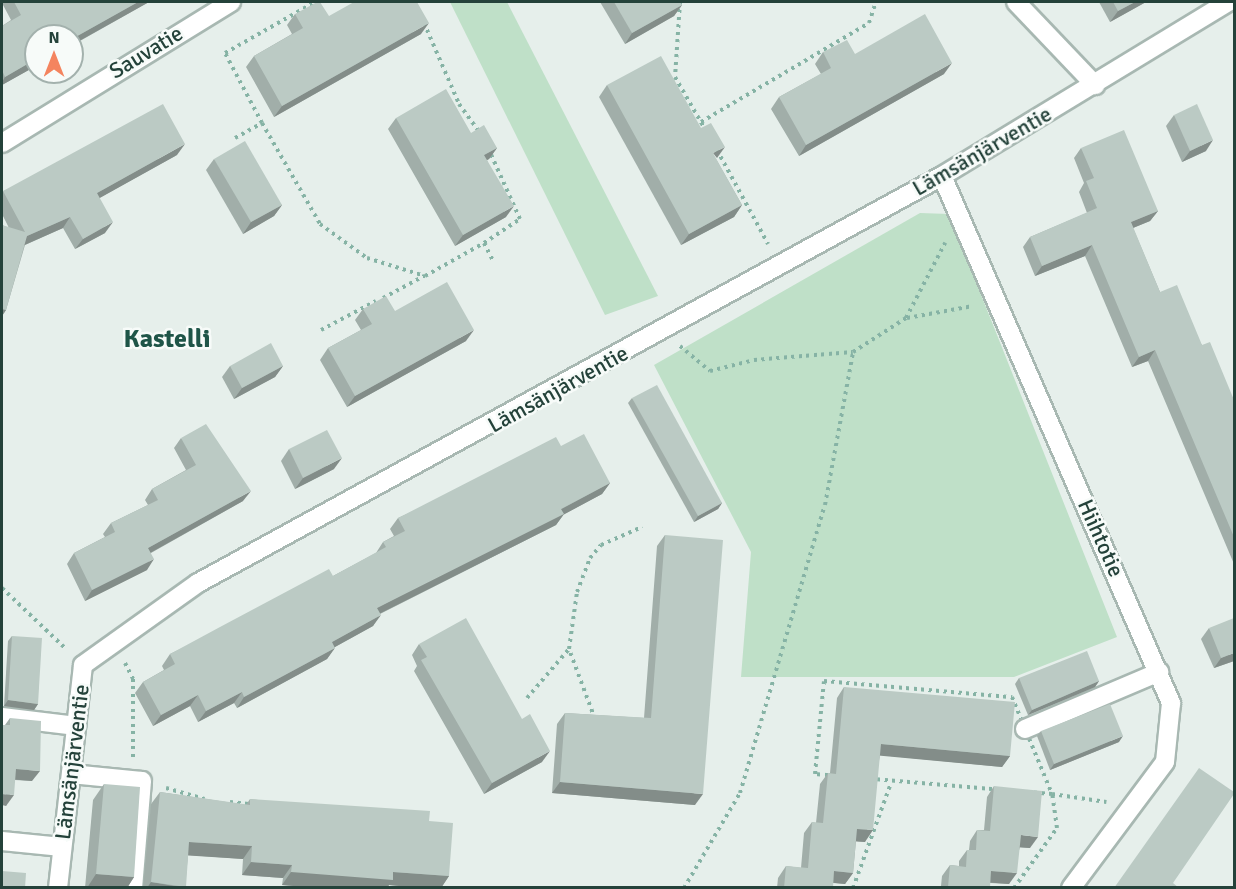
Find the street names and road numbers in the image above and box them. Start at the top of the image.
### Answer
street label: Sauvatie [104,20,188,84]
street label: Lämsänjärventie [908,100,1056,202]
street label: Lämsänjärventie [483,340,633,438]
street label: Hiihtotie [1072,495,1130,581]
street label: Lämsänjärventie [49,683,95,841]

